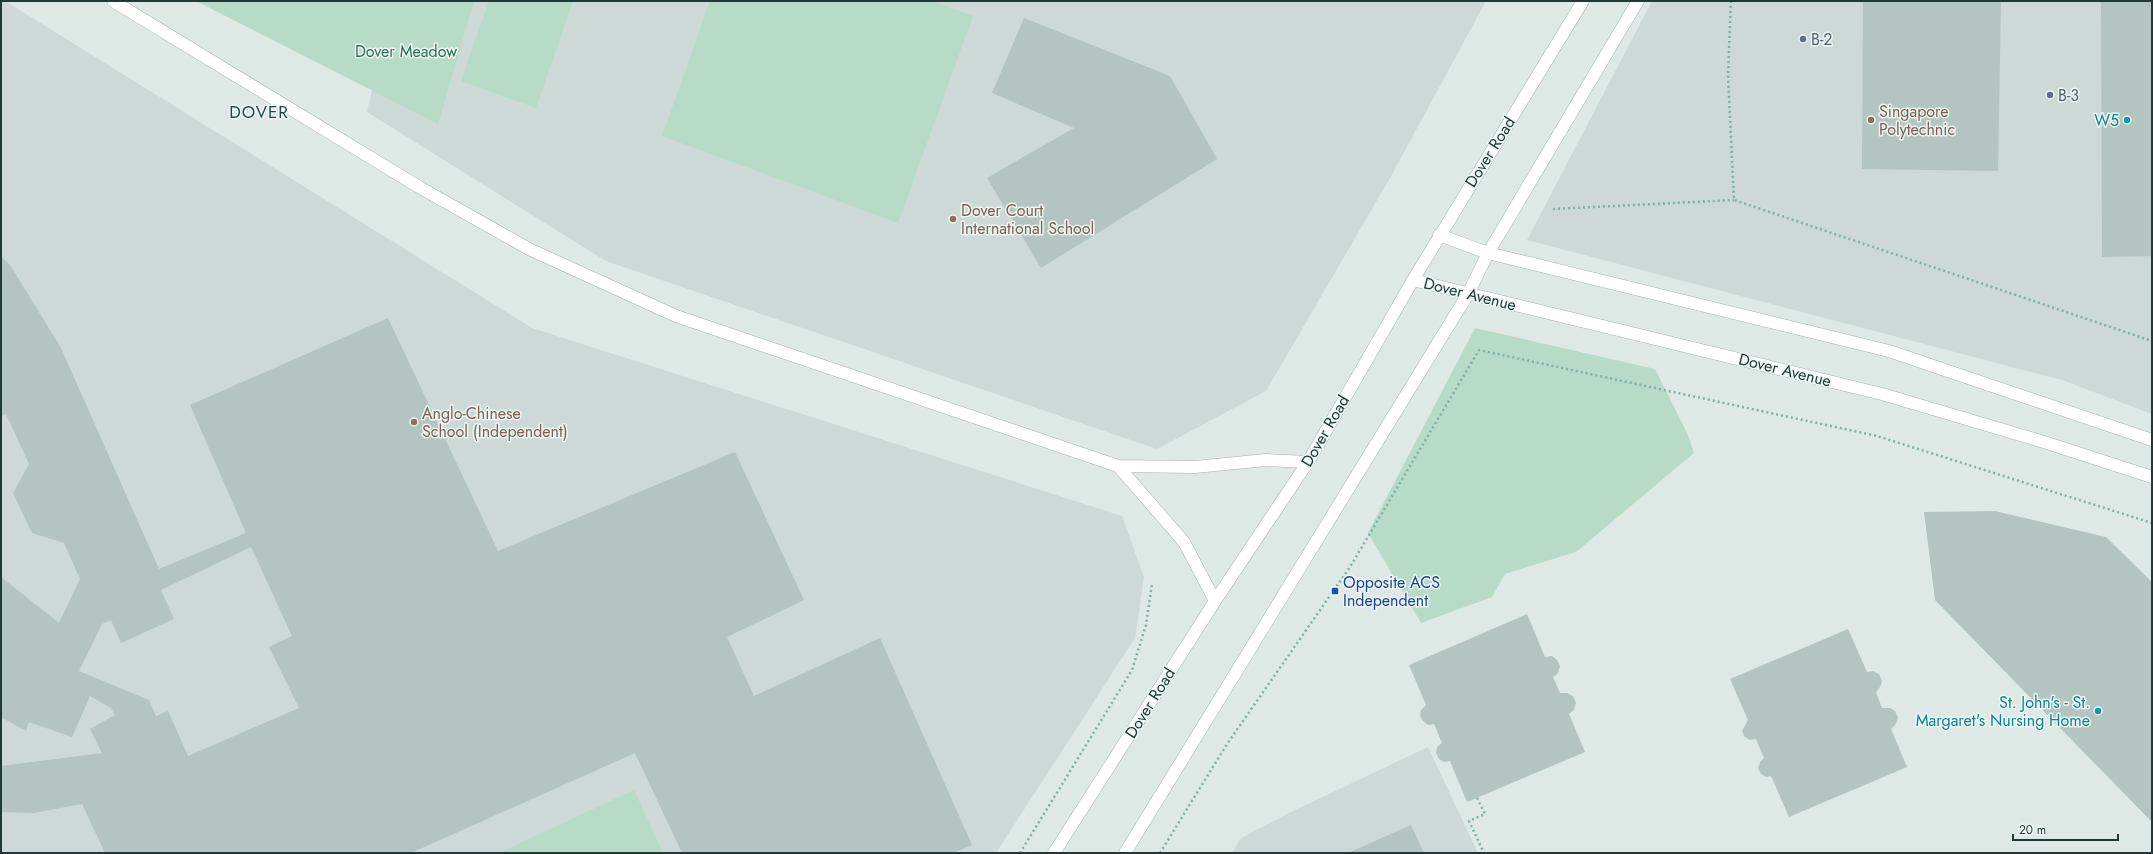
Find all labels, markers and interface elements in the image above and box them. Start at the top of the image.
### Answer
place label: B-2 [1811,28,1832,51]
marker: B-2 [1798,34,1808,44]
park label: Dover Meadow [355,40,457,63]
place label: B-3 [2058,84,2079,107]
marker: B-3 [2045,90,2055,100]
district label: DOVER [229,100,289,124]
place label: Singapore Polytechnic [1879,100,1955,141]
place label: W5 [2094,109,2119,132]
street label: Dover Road [1459,112,1521,192]
marker: Singapore Polytechnic [1866,115,1876,125]
marker: W5 [2122,115,2132,125]
place label: Dover Court International School [961,199,1094,240]
marker: Dover Court International School [948,214,958,224]
street label: Dover Avenue [1421,271,1519,317]
street label: Dover Avenue [1736,347,1834,393]
street label: Dover Road [1295,391,1355,471]
place label: Anglo-Chinese School (Independent) [422,402,568,443]
marker: Anglo-Chinese School (Independent) [409,417,419,427]
place label: Opposite ACS Independent [1343,571,1440,612]
marker: Opposite ACS Independent [1330,586,1340,596]
street label: Dover Road [1119,663,1181,743]
place label: St. John's - St. Margaret's Nursing Home [1916,691,2090,732]
marker: St. John's - St. Margaret's Nursing Home [2093,706,2103,716]
scale bar [2013,816,2118,842]
text: 20 m [2019,821,2046,839]

